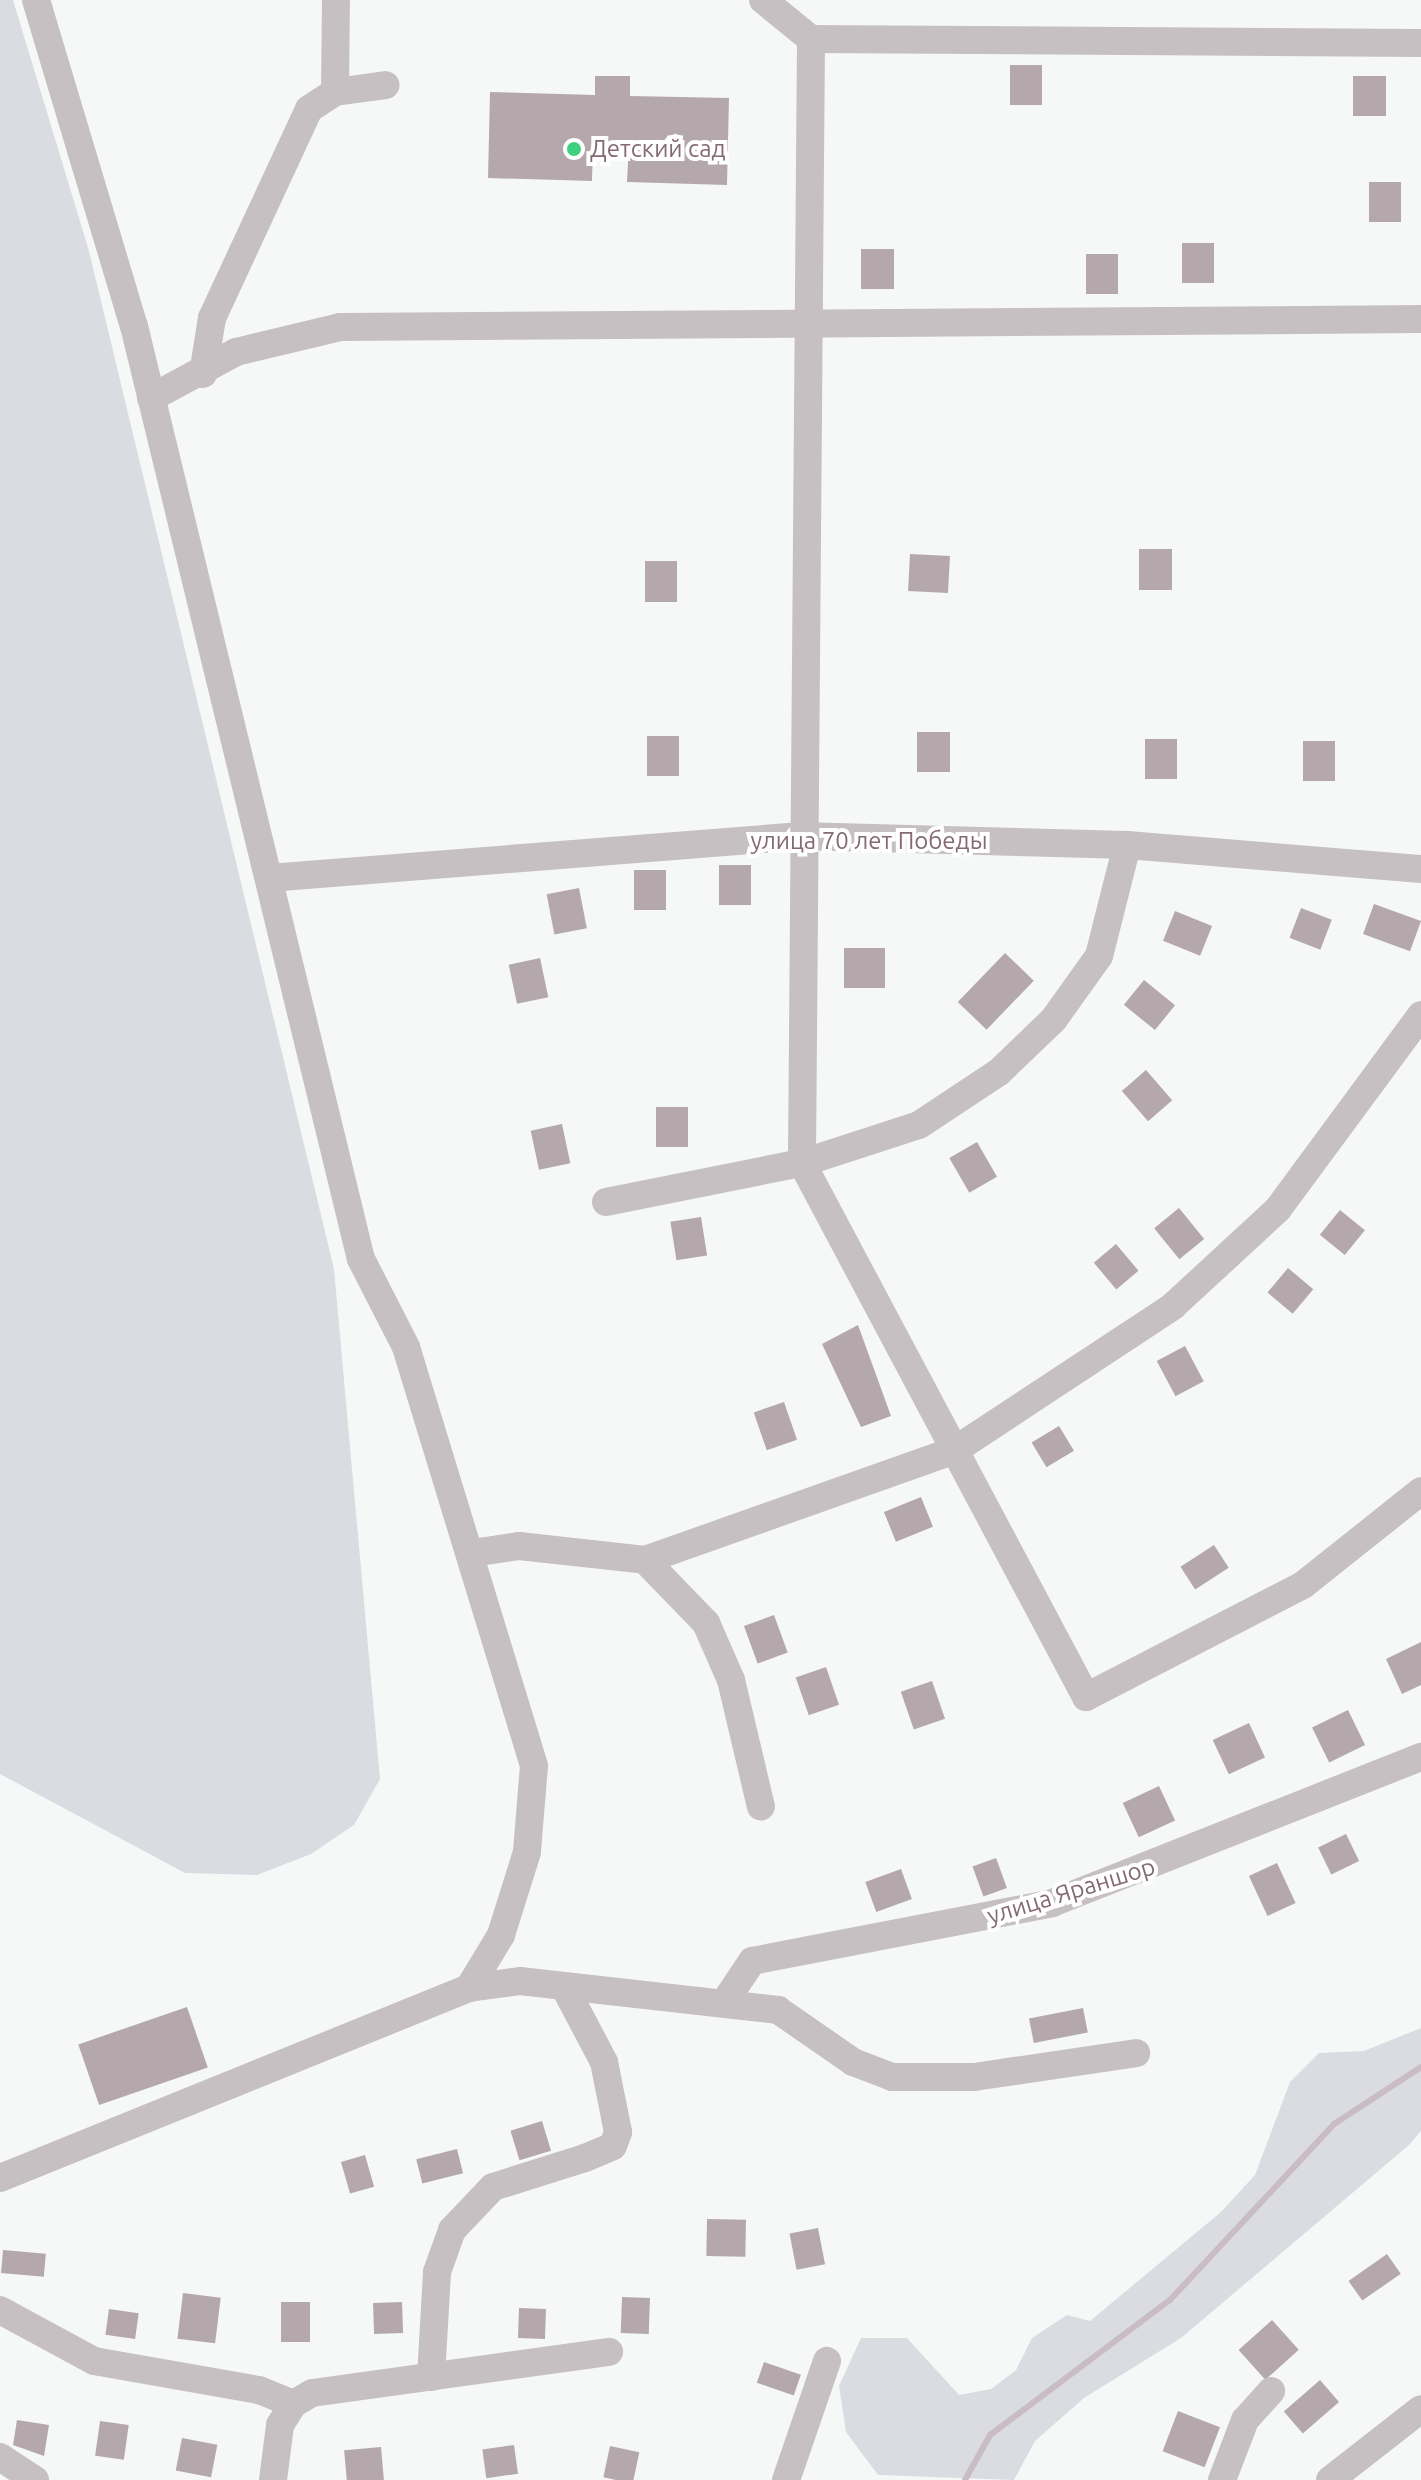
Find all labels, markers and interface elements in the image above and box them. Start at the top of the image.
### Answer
place label: Детский сад [590,135,726,163]
marker: Детский сад [565,140,583,158]
street label: улица 70 лет Победы [751,827,987,855]
street label: улица Яраншор [984,1852,1158,1930]

